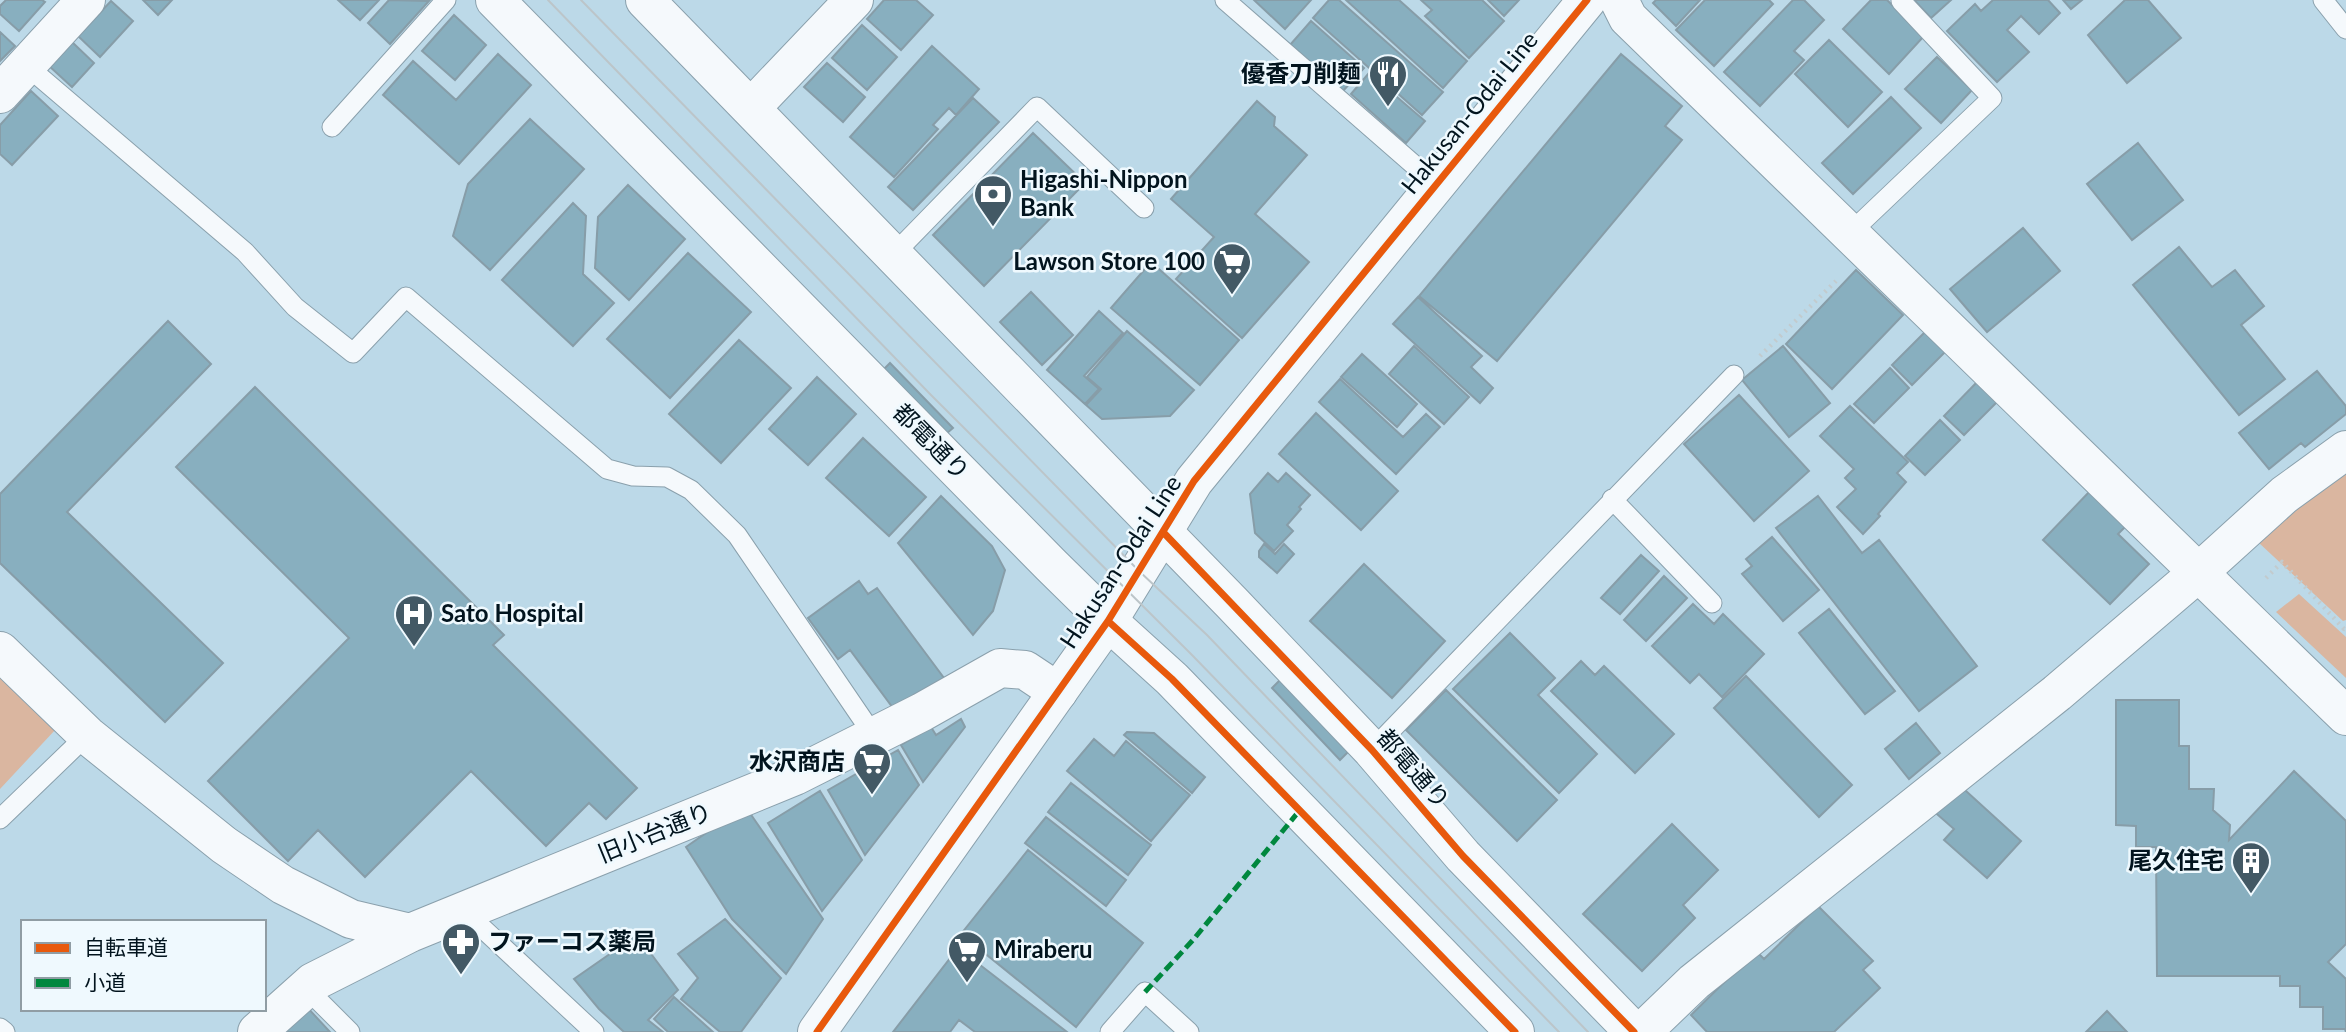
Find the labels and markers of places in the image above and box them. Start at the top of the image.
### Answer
restaurant icon: 優香刀削麺 [1367,53,1409,108]
place label: 優香刀削麺 [1241,58,1361,87]
place label: Higashi-Nippon Bank [1020,164,1187,221]
bank icon: Higashi-Nippon Bank [972,173,1014,228]
supermarket icon: Lawson Store 100 [1211,241,1253,296]
place label: Lawson Store 100 [1013,246,1205,275]
hospital icon: Sato Hospital [393,593,435,648]
place label: Sato Hospital [441,598,584,627]
supermarket icon: 水沢商店 [851,741,893,796]
place label: 水沢商店 [749,746,845,775]
building icon: 尾久住宅 [2230,840,2272,895]
place label: 尾久住宅 [2128,845,2224,874]
pharmacy icon: ファーコス薬局 [440,921,482,976]
place label: ファーコス薬局 [488,926,656,955]
supermarket icon: Miraberu [946,929,988,984]
place label: Miraberu [994,934,1093,963]

